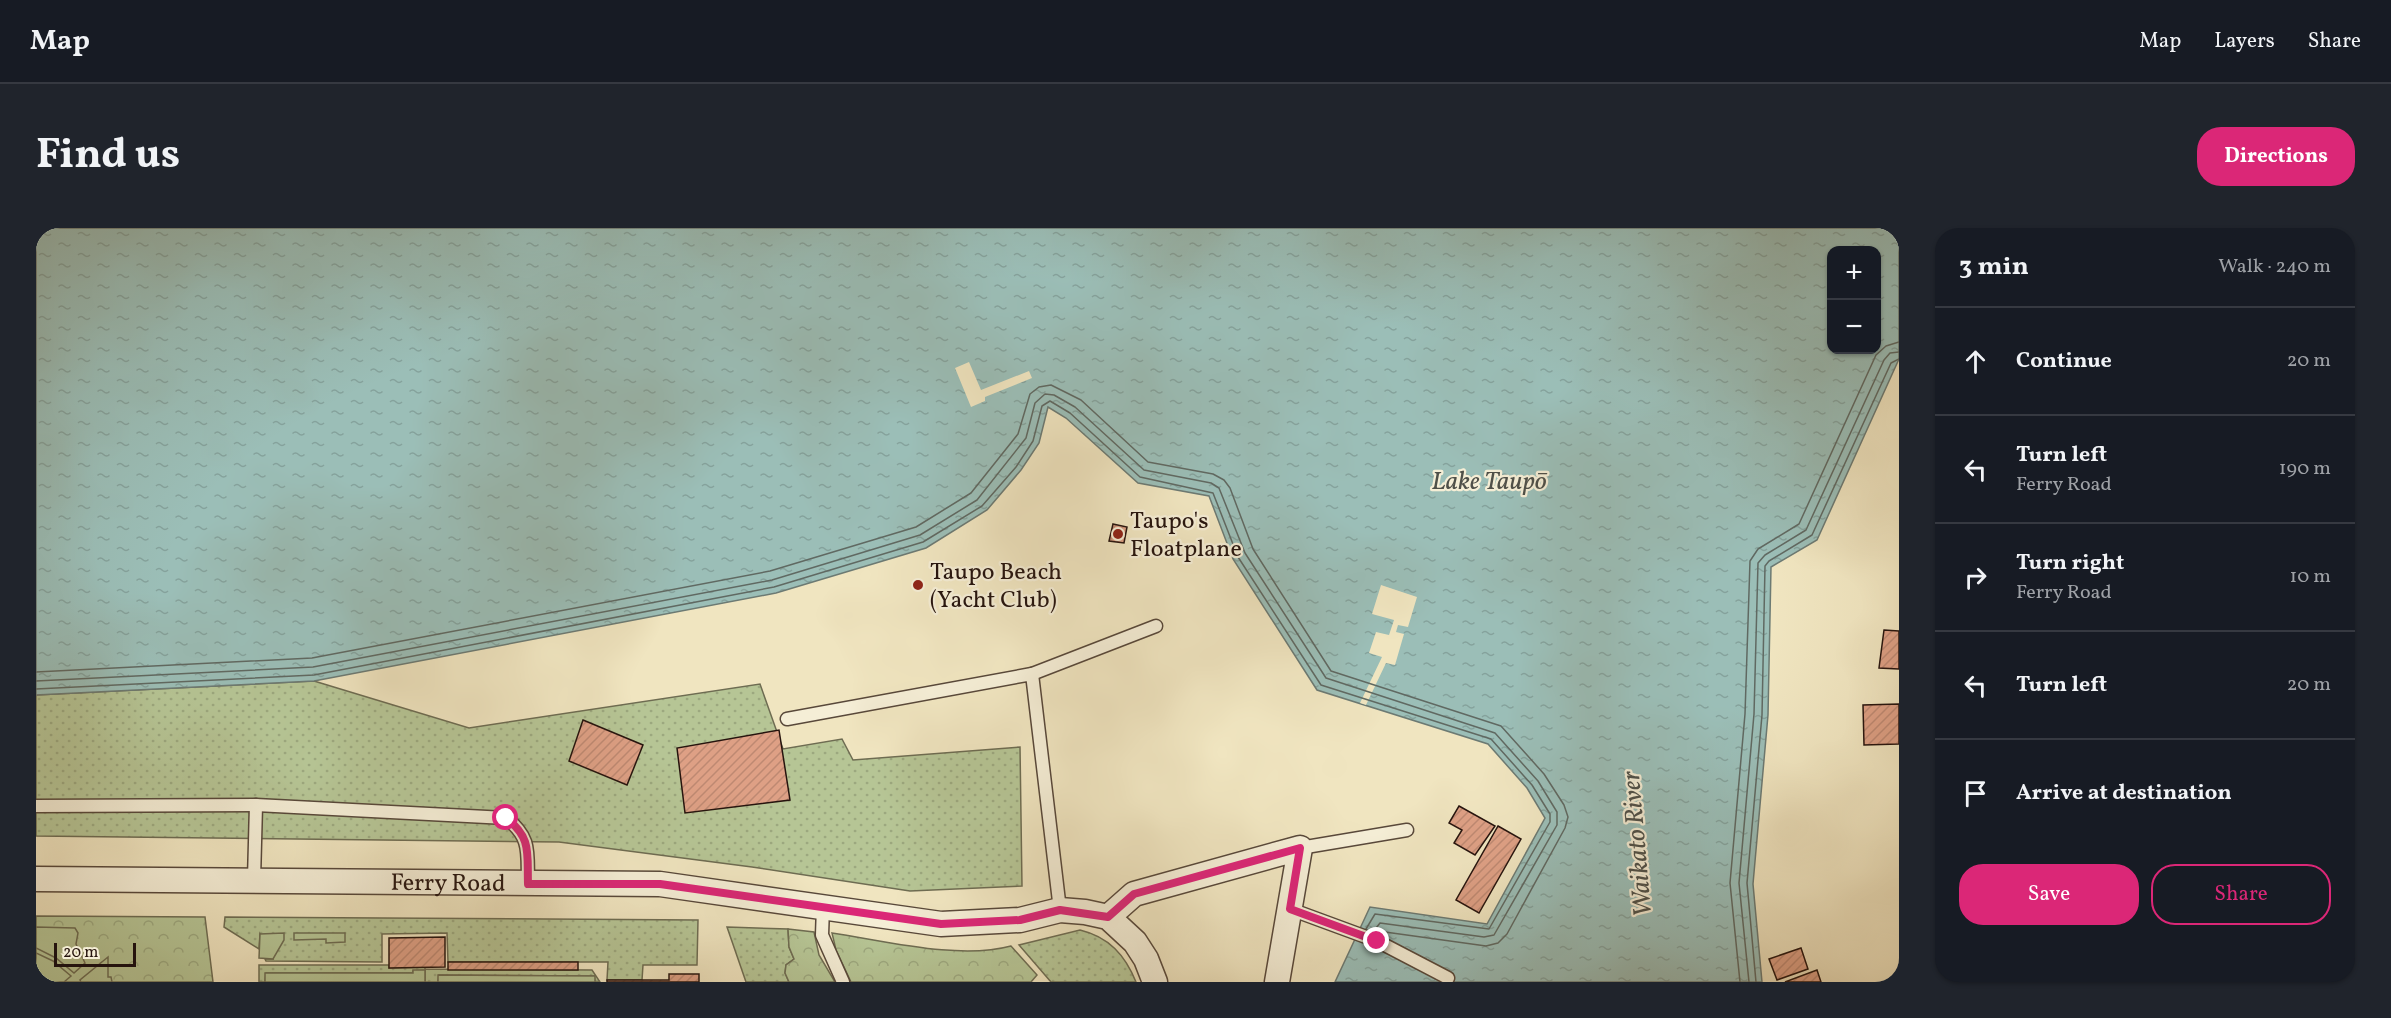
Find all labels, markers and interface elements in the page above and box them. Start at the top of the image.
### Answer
text: Map [30,22,90,61]
text: Map [2139,27,2181,56]
text: Layers [2214,27,2275,56]
text: Share [2308,27,2361,56]
text: Find us [36,127,180,186]
button: Directions [2197,127,2355,186]
map controls [1827,246,1881,354]
button: + [1827,246,1881,300]
text: 3 min [1959,249,2029,285]
text: Walk · 240 m [2218,253,2331,281]
button: − [1827,300,1881,354]
icon: ahead [1959,345,1992,378]
text: Continue [2016,346,2112,377]
text: 20 m [2287,347,2331,375]
text: Turn left [2016,440,2107,471]
icon: left [1959,453,1992,486]
text: 190 m [2279,455,2331,483]
water label: Lake Taupō [1431,464,1548,500]
text: Ferry Road [2016,471,2112,499]
place label: Taupo's Floatplane [1130,505,1242,567]
marker: Taupo's Floatplane [1111,527,1125,541]
text: Turn right [2016,548,2124,579]
place label: Taupo Beach (Yacht Club) [930,556,1062,618]
icon: right [1959,561,1992,594]
text: 10 m [2290,563,2331,591]
marker: Taupo Beach (Yacht Club) [911,578,925,592]
text: Ferry Road [2016,579,2112,607]
icon: left [1959,669,1992,702]
text: Turn left [2016,670,2107,701]
text: 20 m [2287,671,2331,699]
water label: Waikato River [1614,769,1662,918]
icon: arrive [1959,777,1992,810]
text: Arrive at destination [2016,778,2232,809]
route start [492,804,518,830]
button: Save [1959,864,2139,925]
button: Share [2151,864,2331,925]
street label: Ferry Road [390,867,506,902]
route end [1363,927,1389,953]
scale bar [54,940,136,968]
text: 20 m [63,942,98,964]

